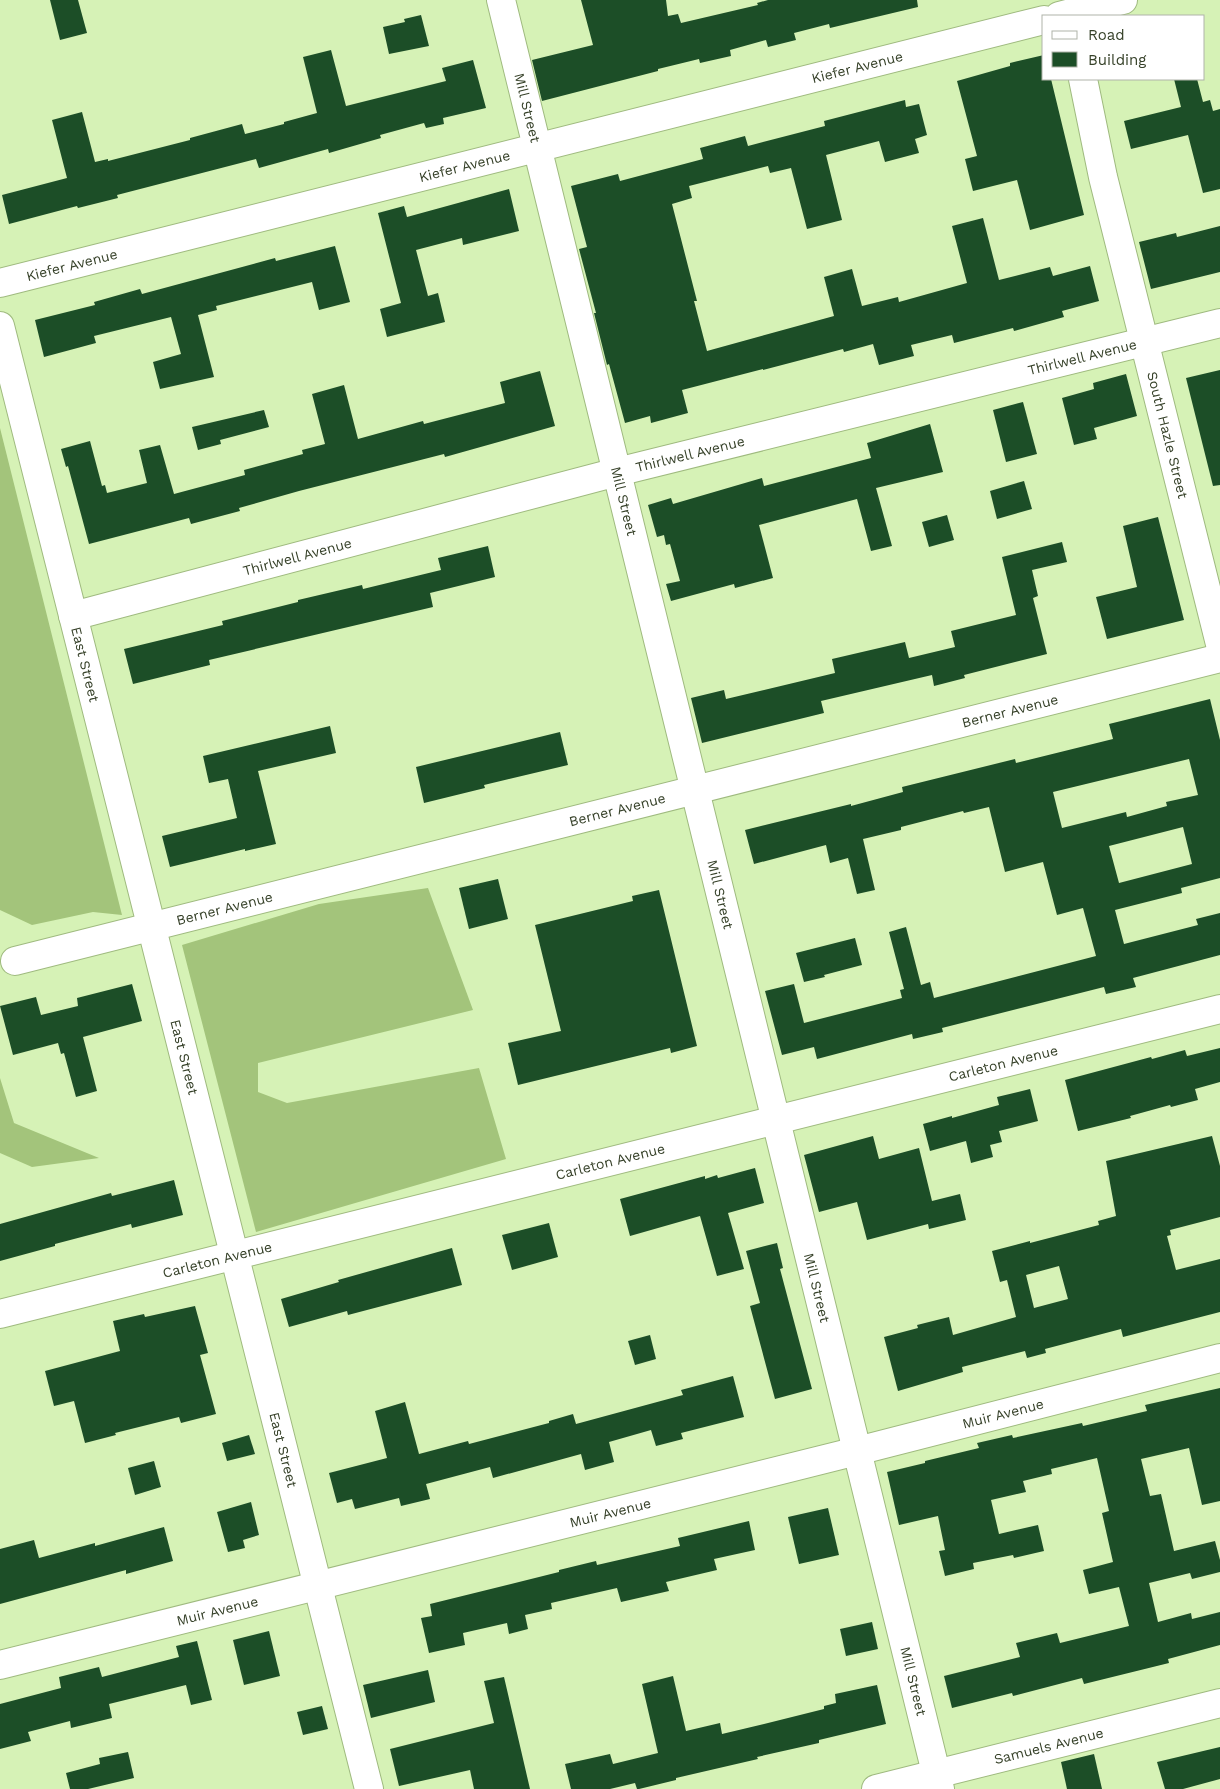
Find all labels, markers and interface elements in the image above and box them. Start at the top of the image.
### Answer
legend [1042,15,1205,80]
text: Road [1088,26,1125,44]
street label: Kiefer Avenue [810,48,904,86]
text: Building [1088,51,1146,69]
street label: Mill Street [511,72,544,144]
street label: Kiefer Avenue [417,147,512,185]
street label: Kiefer Avenue [24,246,119,284]
street label: Thirlwell Avenue [1026,336,1138,378]
street label: South Hazle Street [1144,370,1191,500]
street label: Thirlwell Avenue [634,433,746,475]
street label: Mill Street [608,465,640,538]
street label: Thirlwell Avenue [241,535,353,579]
street label: East Street [68,625,103,704]
street label: Berner Avenue [960,691,1060,731]
street label: Berner Avenue [567,790,667,829]
street label: Mill Street [704,858,737,931]
street label: Berner Avenue [175,889,274,928]
street label: East Street [167,1018,202,1097]
street label: Carleton Avenue [947,1042,1059,1085]
street label: Carleton Avenue [554,1140,667,1183]
street label: Carleton Avenue [161,1238,274,1281]
street label: Mill Street [801,1252,833,1324]
street label: Muir Avenue [961,1396,1045,1432]
street label: East Street [266,1410,301,1489]
street label: Muir Avenue [568,1495,653,1530]
street label: Muir Avenue [175,1593,260,1629]
street label: Mill Street [897,1645,930,1718]
street label: Samuels Avenue [992,1724,1105,1767]

